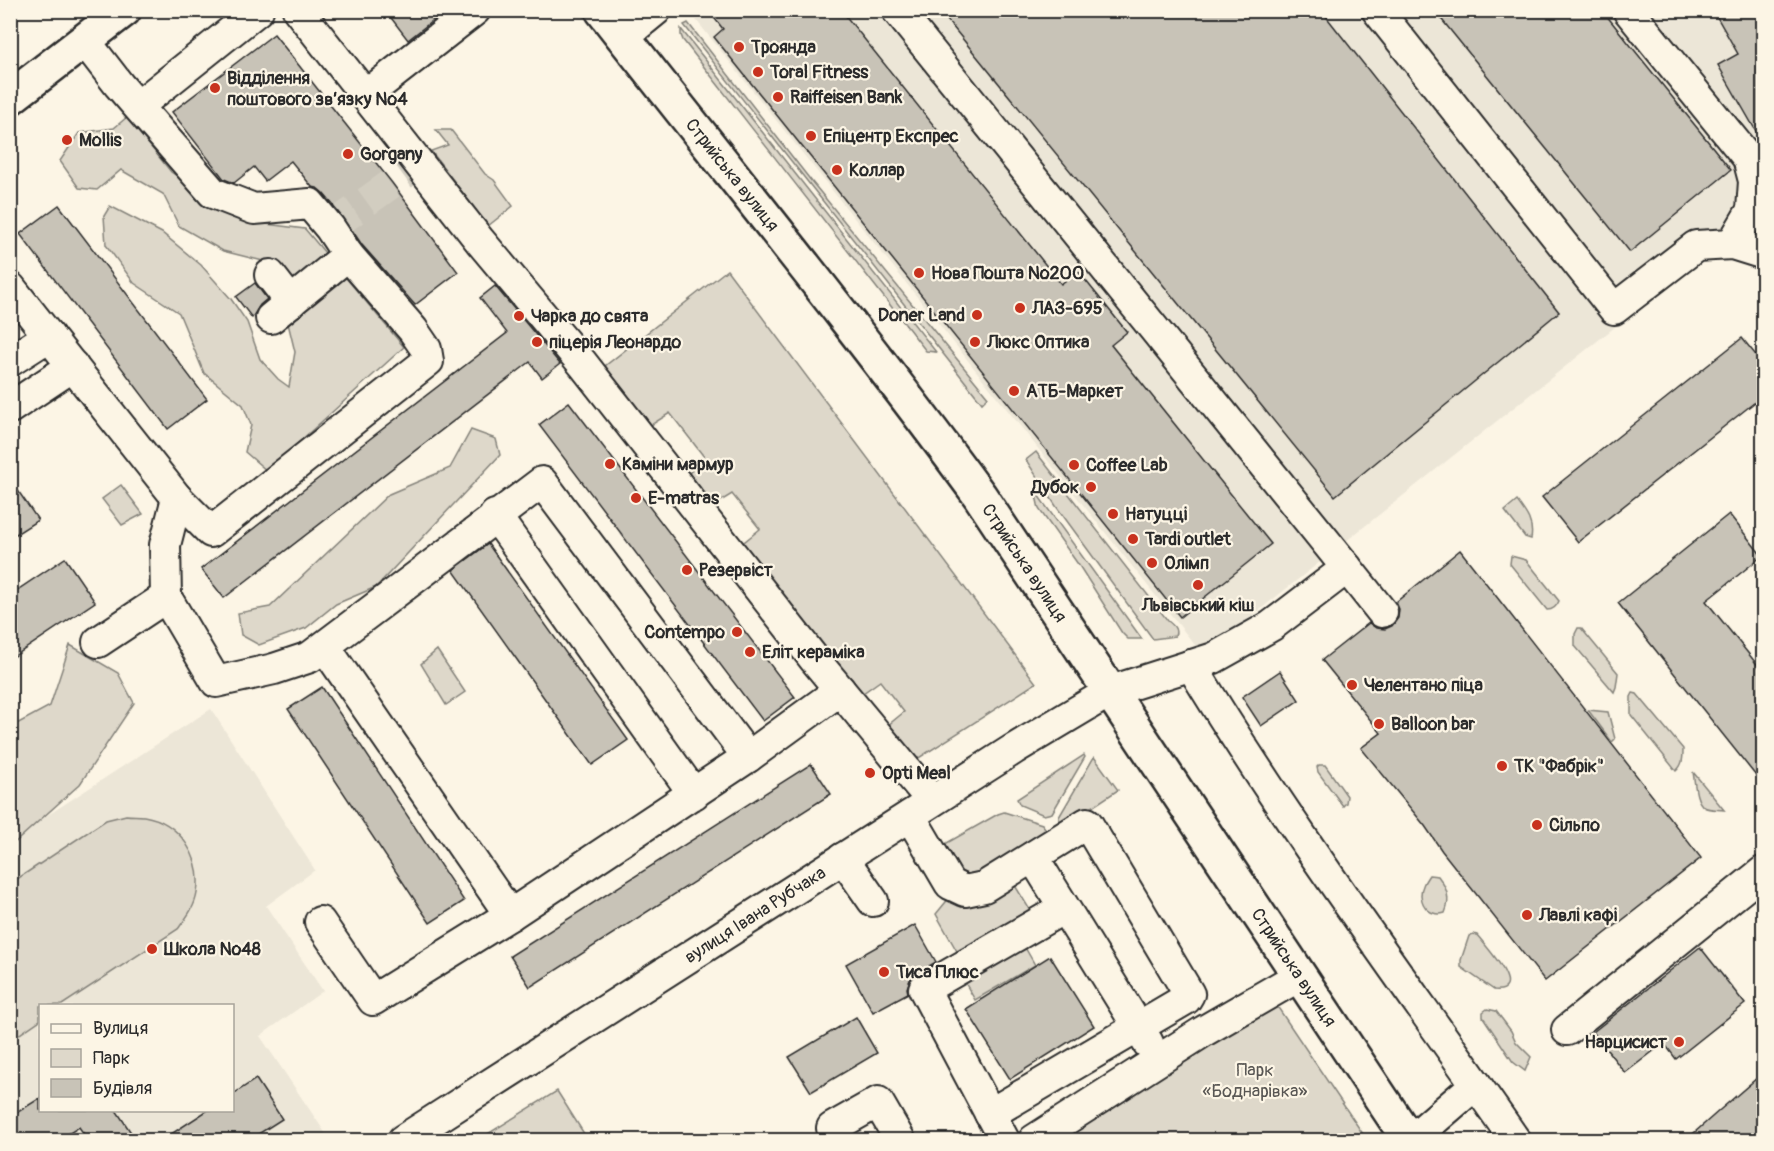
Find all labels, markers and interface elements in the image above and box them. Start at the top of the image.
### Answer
place label: Троянда [750,36,816,59]
marker: Троянда [732,40,746,54]
place label: Toral Fitness [769,61,869,84]
marker: Toral Fitness [751,65,765,79]
place label: Відділення поштового зв’язку №4 [227,67,408,111]
marker: Відділення поштового зв’язку №4 [208,81,222,95]
place label: Raiffeisen Bank [790,86,903,109]
marker: Raiffeisen Bank [771,90,785,104]
street label: Стрийська вулиця [680,114,784,236]
place label: Епіцентр Експрес [823,125,959,148]
place label: Mollis [79,129,122,152]
marker: Епіцентр Експрес [804,129,818,143]
marker: Mollis [60,133,74,147]
place label: Gorgany [360,143,423,166]
marker: Gorgany [341,147,355,161]
place label: Коллар [849,159,905,182]
marker: Коллар [830,163,844,177]
place label: Нова Пошта №200 [931,262,1084,285]
marker: Нова Пошта №200 [912,266,926,280]
place label: ЛАЗ-695 [1031,297,1103,320]
marker: ЛАЗ-695 [1013,301,1027,315]
place label: Doner Land [878,304,965,327]
place label: Чарка до свята [531,305,649,328]
marker: Doner Land [970,308,984,322]
marker: Чарка до свята [512,309,526,323]
place label: піцерія Леонардо [549,331,682,354]
place label: Люкс Оптика [986,331,1090,354]
marker: піцерія Леонардо [530,335,544,349]
marker: Люкс Оптика [968,335,982,349]
place label: АТБ-Маркет [1026,380,1124,403]
marker: АТБ-Маркет [1007,384,1021,398]
place label: Каміни мармур [622,453,734,476]
place label: Coffee Lab [1086,454,1168,477]
marker: Каміни мармур [603,457,617,471]
marker: Coffee Lab [1067,458,1081,472]
place label: Дубок [1030,476,1079,499]
marker: Дубок [1084,480,1098,494]
place label: E-matras [648,487,720,510]
marker: E-matras [629,491,643,505]
street label: Стрийська вулиця [976,499,1072,627]
place label: Натуцці [1125,503,1187,526]
marker: Натуцці [1106,507,1120,521]
place label: Tardi outlet [1144,528,1231,551]
marker: Tardi outlet [1126,532,1140,546]
place label: Олімп [1164,552,1209,575]
marker: Олімп [1145,556,1159,570]
place label: Резервіст [699,559,774,582]
marker: Резервіст [680,563,694,577]
marker: Львівський кіш [1191,578,1205,592]
place label: Львівський кіш [1141,594,1255,617]
place label: Contempo [644,621,725,644]
marker: Contempo [730,625,744,639]
place label: Еліт кераміка [762,641,865,664]
marker: Еліт кераміка [743,645,757,659]
place label: Челентано піца [1364,674,1484,697]
marker: Челентано піца [1345,678,1359,692]
place label: Balloon bar [1391,713,1476,736]
marker: Balloon bar [1372,717,1386,731]
place label: ТК "Фабрік" [1513,755,1604,778]
marker: ТК "Фабрік" [1495,759,1509,773]
place label: Opti Meal [882,762,951,785]
marker: Opti Meal [863,766,877,780]
place label: Сільпо [1549,814,1600,837]
marker: Сільпо [1530,818,1544,832]
street label: вулиця Івана Рубчака [680,861,830,969]
street label: Стрийська вулиця [1246,904,1341,1031]
place label: Лавлі кафі [1538,904,1617,927]
marker: Лавлі кафі [1520,908,1534,922]
place label: Школа №48 [163,938,261,961]
marker: Школа №48 [145,942,159,956]
place label: Тиса Плюс [895,961,979,984]
marker: Тиса Плюс [877,965,891,979]
legend [39,1004,234,1112]
text: Вулиця [93,1017,148,1040]
place label: Нарцисист [1584,1031,1668,1054]
marker: Нарцисист [1672,1035,1686,1049]
text: Парк [93,1047,130,1070]
park label: Парк «Боднарівка» [1203,1059,1307,1103]
text: Будівля [93,1077,152,1100]

